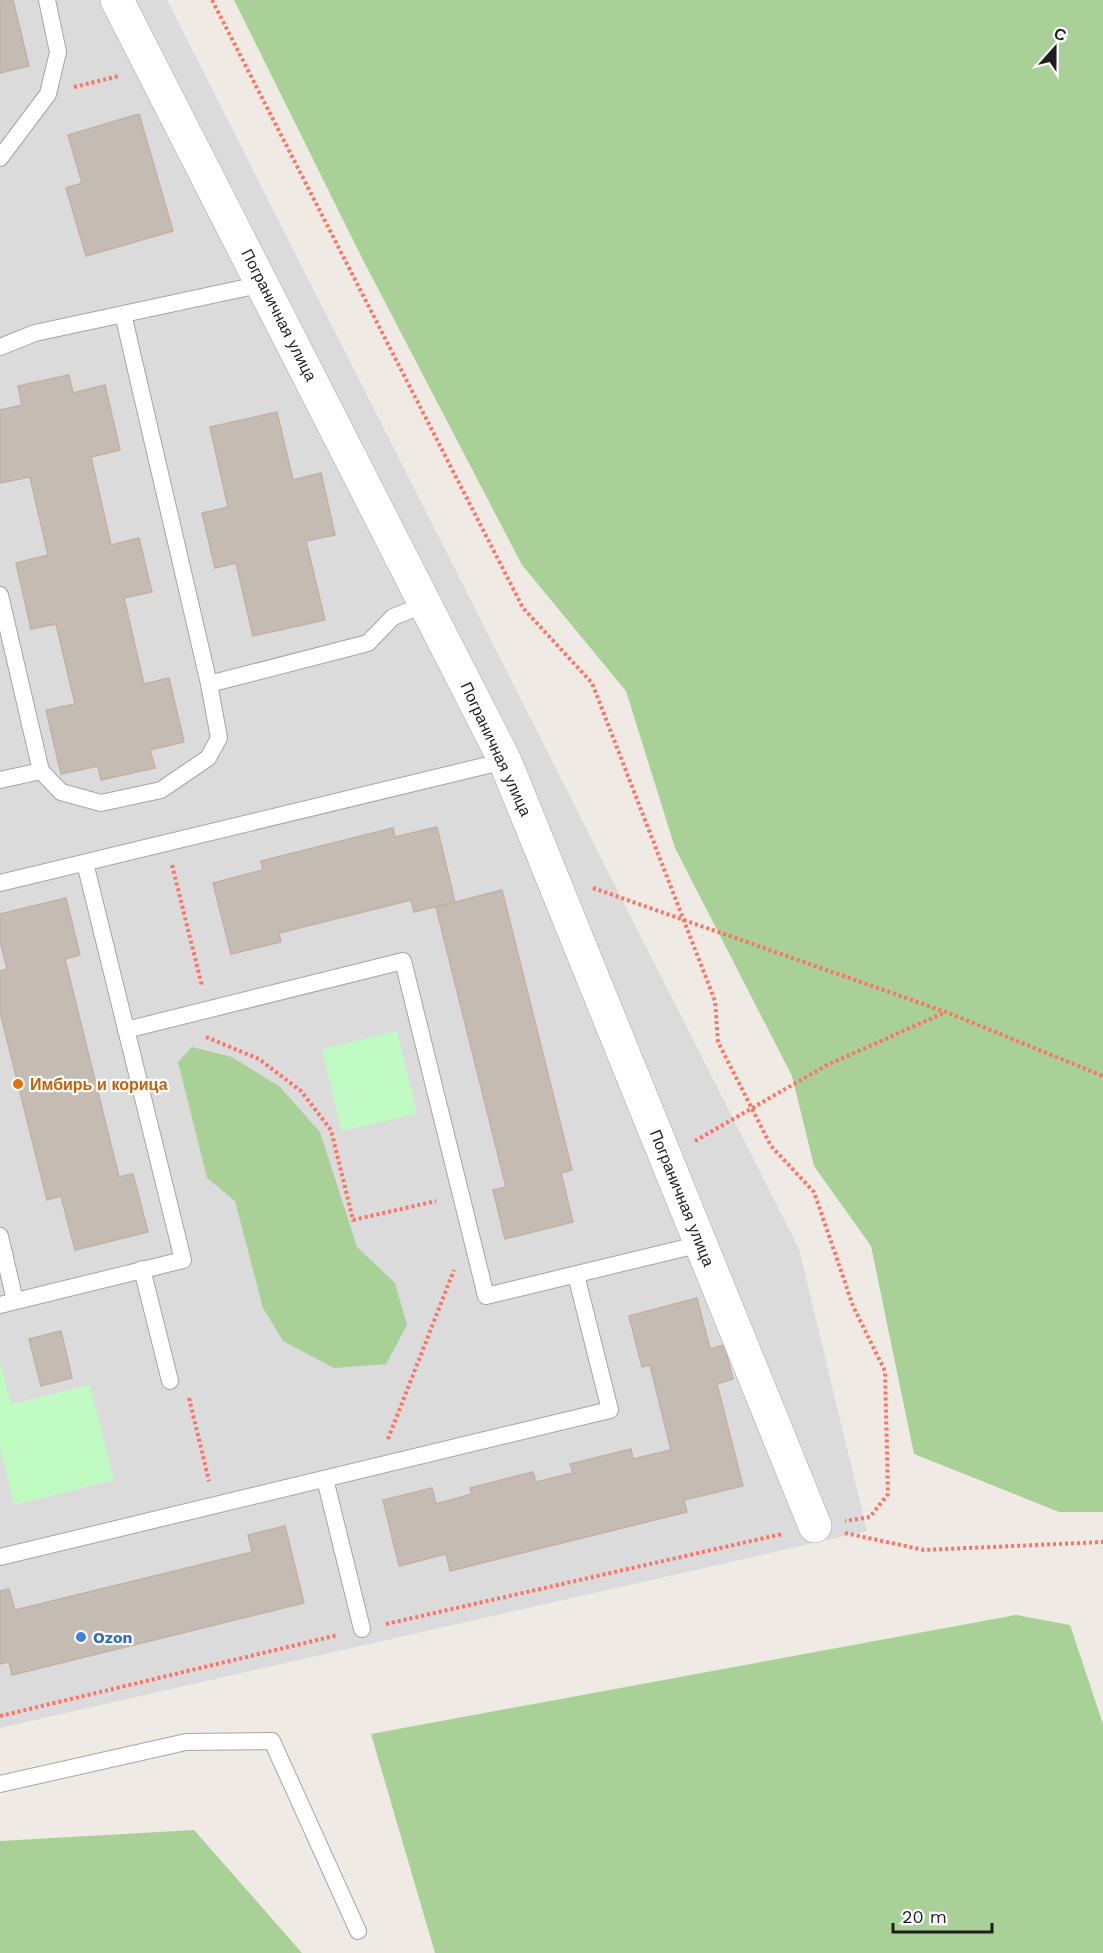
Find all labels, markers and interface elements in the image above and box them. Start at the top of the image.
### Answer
north arrow [1025,18,1085,78]
text: С [1051,24,1069,46]
street label: Пограничная улица [237,246,321,384]
street label: Пограничная улица [457,679,535,819]
place label: Имбирь и корица [30,1075,168,1094]
marker: Имбирь и корица [11,1077,25,1091]
street label: Пограничная улица [646,1127,718,1269]
place label: Ozon [93,1628,132,1647]
marker: Ozon [74,1630,88,1644]
scale bar [893,1896,992,1934]
text: 20 m [902,1906,947,1927]

